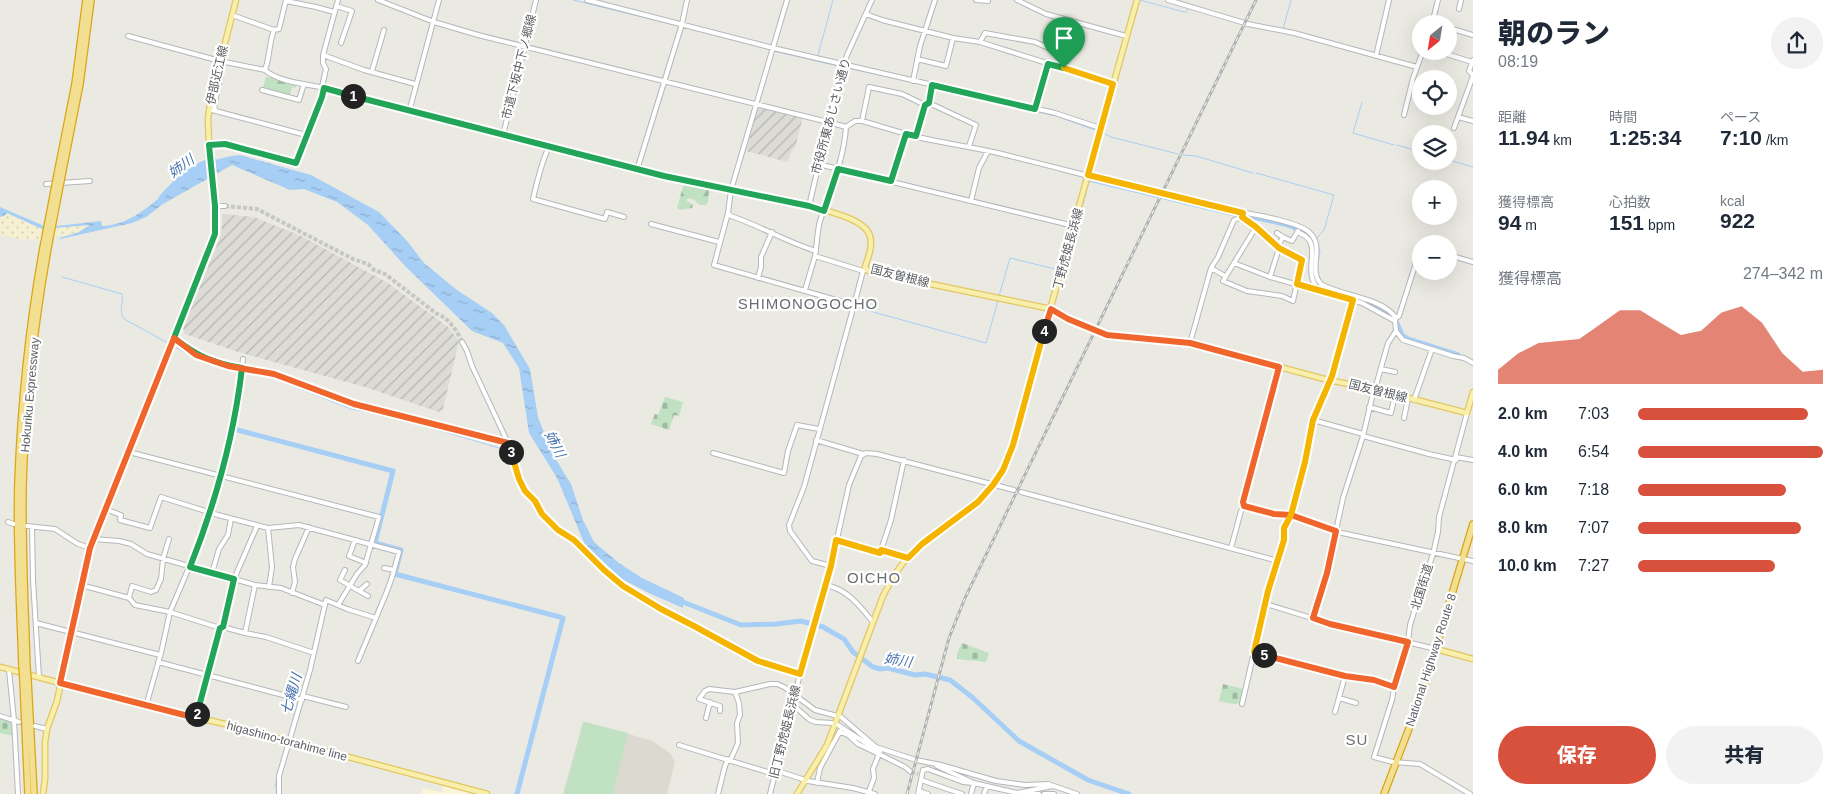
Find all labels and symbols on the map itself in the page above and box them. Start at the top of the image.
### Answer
street label: 市道下坂中下ノ郷線 [499,13,539,121]
north arrow [1412,15,1458,60]
pin [1043,17,1085,68]
street label: 伊部近江線 [203,44,231,106]
street label: 市役所東あじさい通り [809,56,853,176]
pin: 1 [340,84,366,108]
water label: 姉川 [165,150,199,181]
street label: 丁野虎姫長浜線 [1050,207,1086,291]
street label: 国友曽根線 [869,262,931,290]
district label: SHIMONOGOCHO [738,295,878,312]
pin: 4 [1032,318,1056,344]
street label: Hokuriku Expressway [18,337,42,453]
street label: 国友曽根線 [1347,377,1409,405]
water label: 姉川 [542,428,569,462]
pin: 3 [498,440,524,464]
street label: 北国街道 [1408,562,1436,612]
district label: OICHO [847,569,901,586]
street label: National Highway Route 8 [1403,592,1459,728]
pin: 5 [1252,642,1276,668]
water label: 姉川 [883,650,915,670]
water label: 七縄川 [278,670,305,716]
street label: 旧丁野虎姫長浜線 [767,684,803,780]
pin: 2 [184,702,210,726]
street label: higashino-torahime line [225,718,349,764]
district label: SU [1346,731,1368,748]

